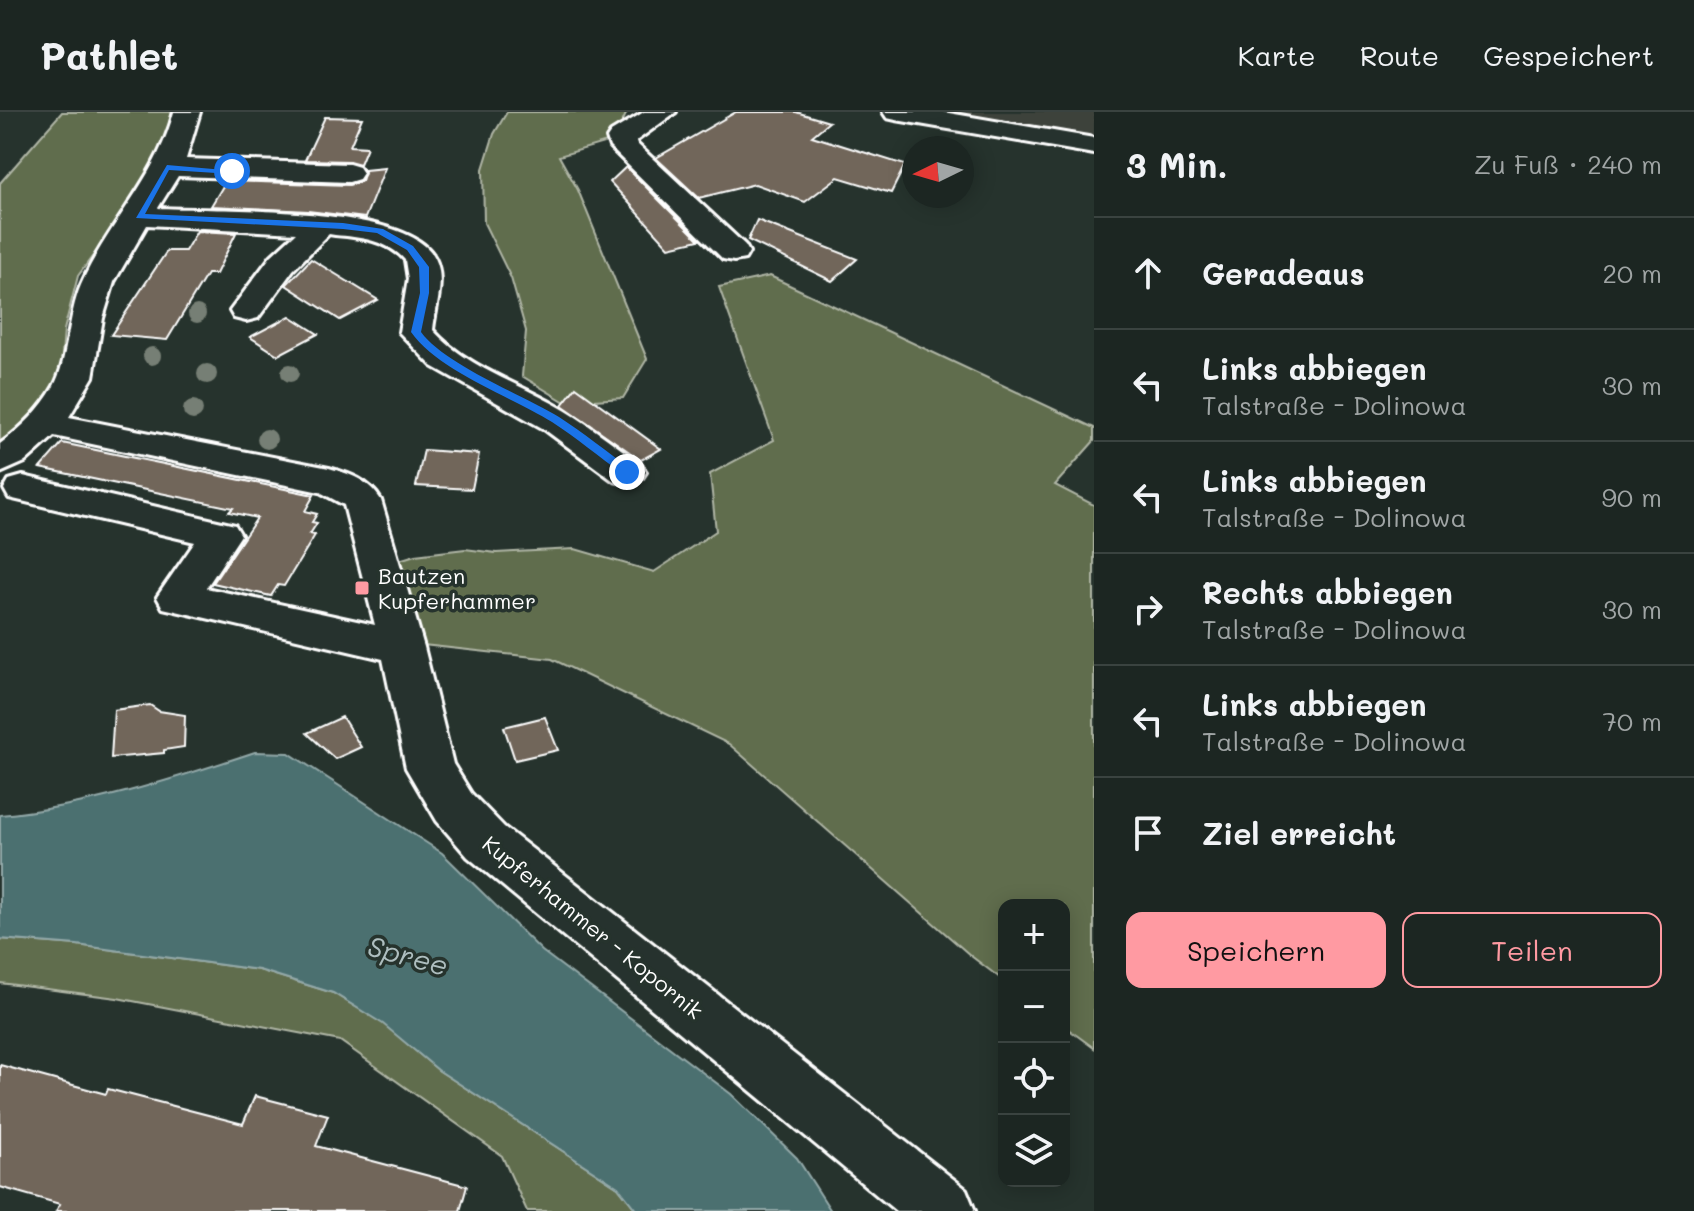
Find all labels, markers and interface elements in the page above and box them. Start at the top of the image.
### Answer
text: Pathlet [40,30,178,80]
text: Karte [1237,37,1316,73]
text: Route [1360,37,1439,73]
text: Gespeichert [1483,37,1654,73]
north arrow [902,136,974,208]
text: 3 Min. [1126,142,1228,187]
text: Zu Fuß · 240 m [1474,147,1662,181]
route start [214,153,250,189]
icon: ahead [1126,251,1170,295]
text: Geradeaus [1202,253,1365,293]
text: 20 m [1602,256,1662,290]
text: Links abbiegen [1202,348,1426,388]
icon: left [1126,363,1170,407]
text: 30 m [1602,368,1662,402]
text: Talstraße - Dolinowa [1202,388,1467,422]
route end [609,454,645,490]
text: Links abbiegen [1202,460,1426,500]
icon: left [1126,475,1170,519]
text: 90 m [1602,480,1662,514]
text: Talstraße - Dolinowa [1202,500,1467,534]
place label: Bautzen Kupferhammer [378,561,536,615]
text: Rechts abbiegen [1202,572,1453,612]
marker: Bautzen Kupferhammer [353,579,371,597]
icon: right [1126,587,1170,631]
text: 30 m [1602,592,1662,626]
text: Talstraße - Dolinowa [1202,612,1467,646]
text: Links abbiegen [1202,684,1426,724]
icon: left [1126,699,1170,743]
text: 70 m [1602,704,1662,738]
text: Talstraße - Dolinowa [1202,724,1467,758]
icon: arrive [1126,811,1170,855]
text: Ziel erreicht [1202,813,1396,853]
street label: Kupferhammer - Kopornik [477,829,709,1025]
map controls [998,899,1070,1187]
button: + [998,899,1070,971]
button: Speichern [1126,912,1386,988]
button: Teilen [1402,912,1662,988]
water label: Spree [364,927,452,983]
button: − [998,971,1070,1043]
button: locate [998,1043,1070,1115]
button: layers [998,1115,1070,1187]

